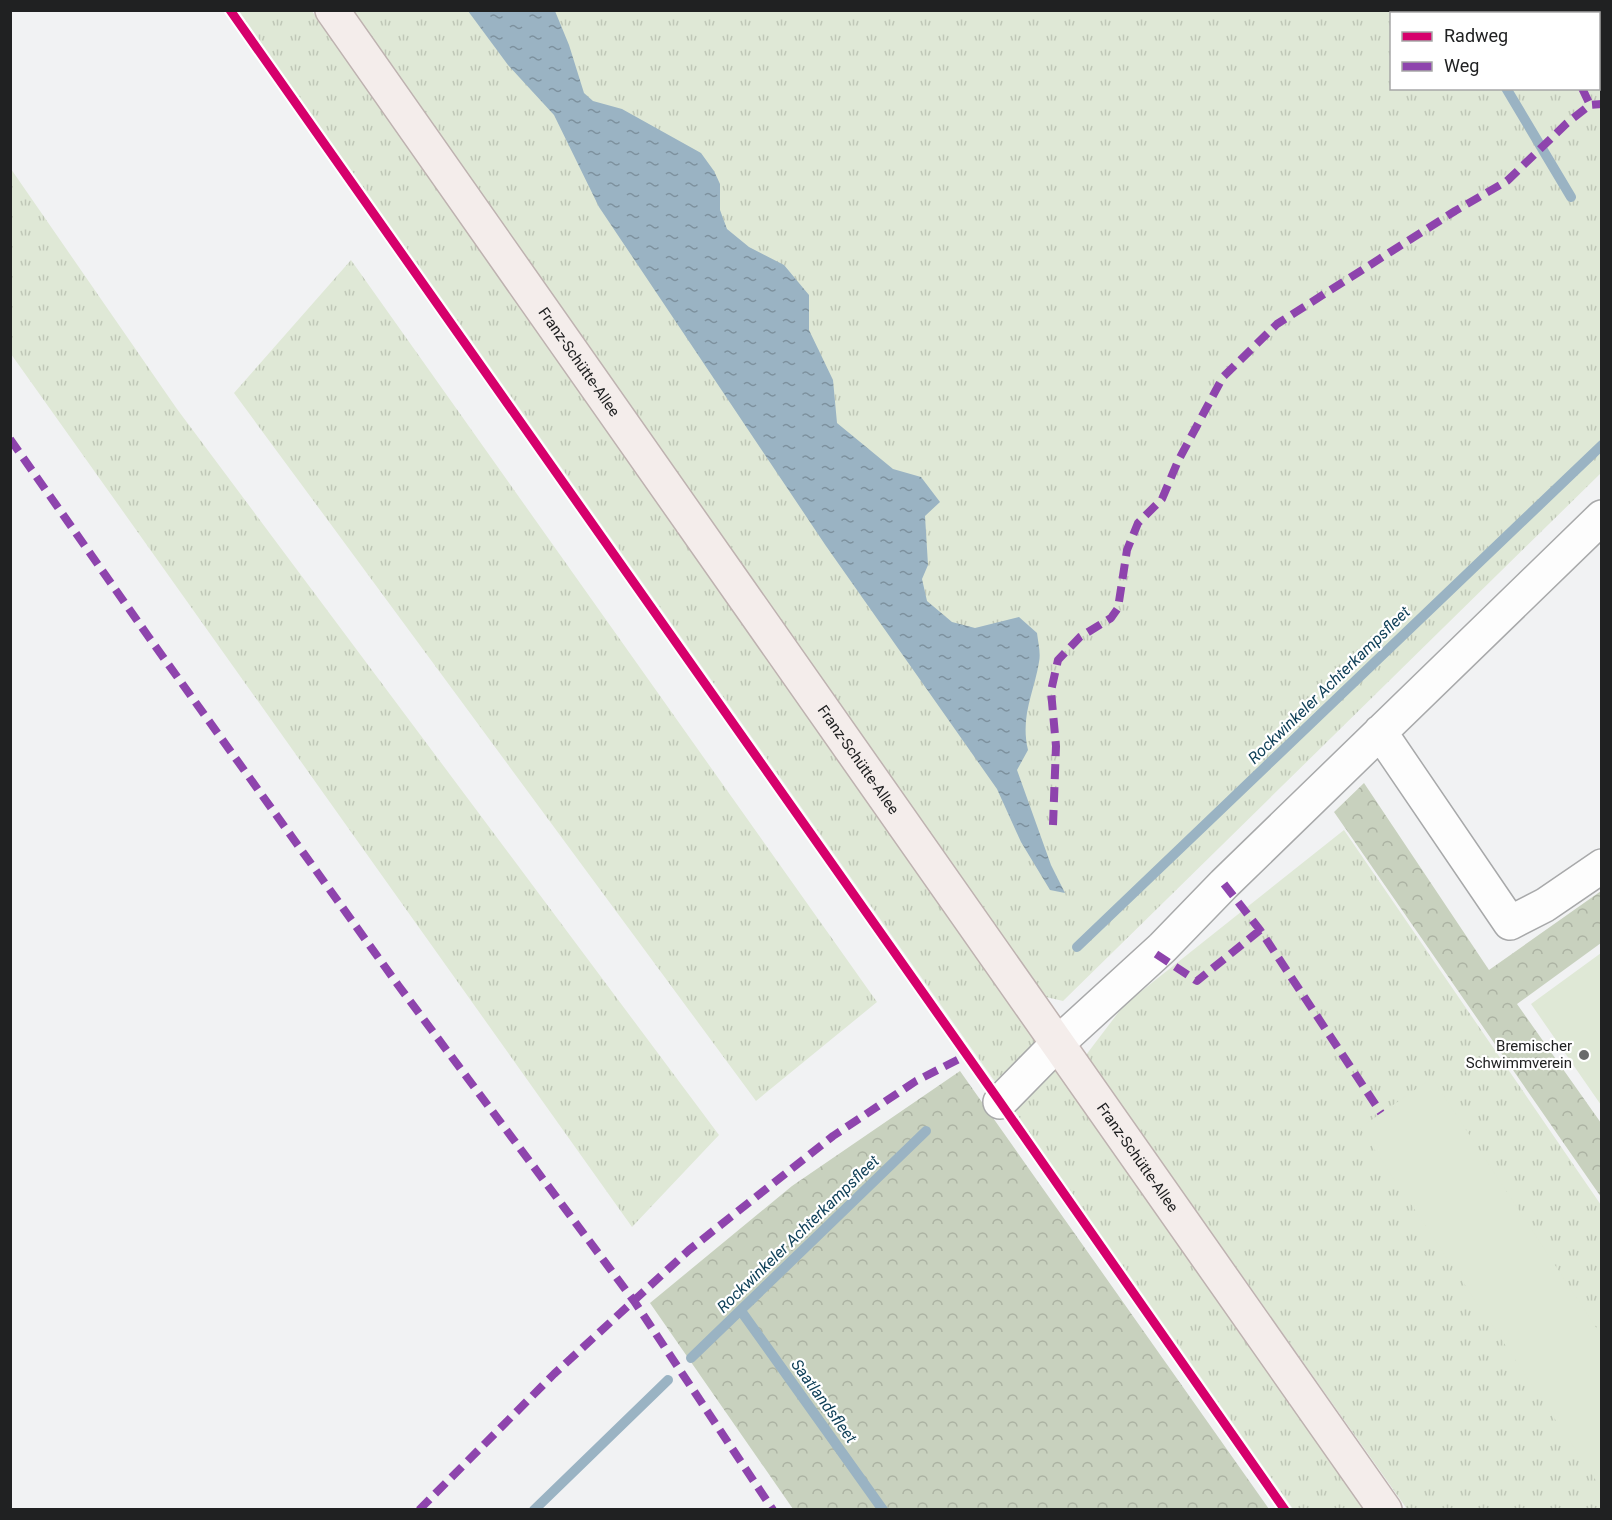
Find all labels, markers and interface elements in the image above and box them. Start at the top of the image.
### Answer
legend [1390,12,1600,90]
text: Radweg [1444,25,1508,46]
text: Weg [1444,55,1479,76]
street label: Franz-Schütte-Allee [535,304,624,420]
water label: Rockwinkeler Achterkampsfleet [1244,602,1415,768]
street label: Franz-Schütte-Allee [814,702,903,818]
place label: Bremischer Schwimmverein [1466,1037,1572,1072]
marker: Bremischer Schwimmverein [1577,1048,1591,1062]
street label: Franz-Schütte-Allee [1093,1099,1182,1216]
water label: Rockwinkeler Achterkampsfleet [713,1151,884,1317]
water label: Saatlandsfleet [787,1355,861,1447]

